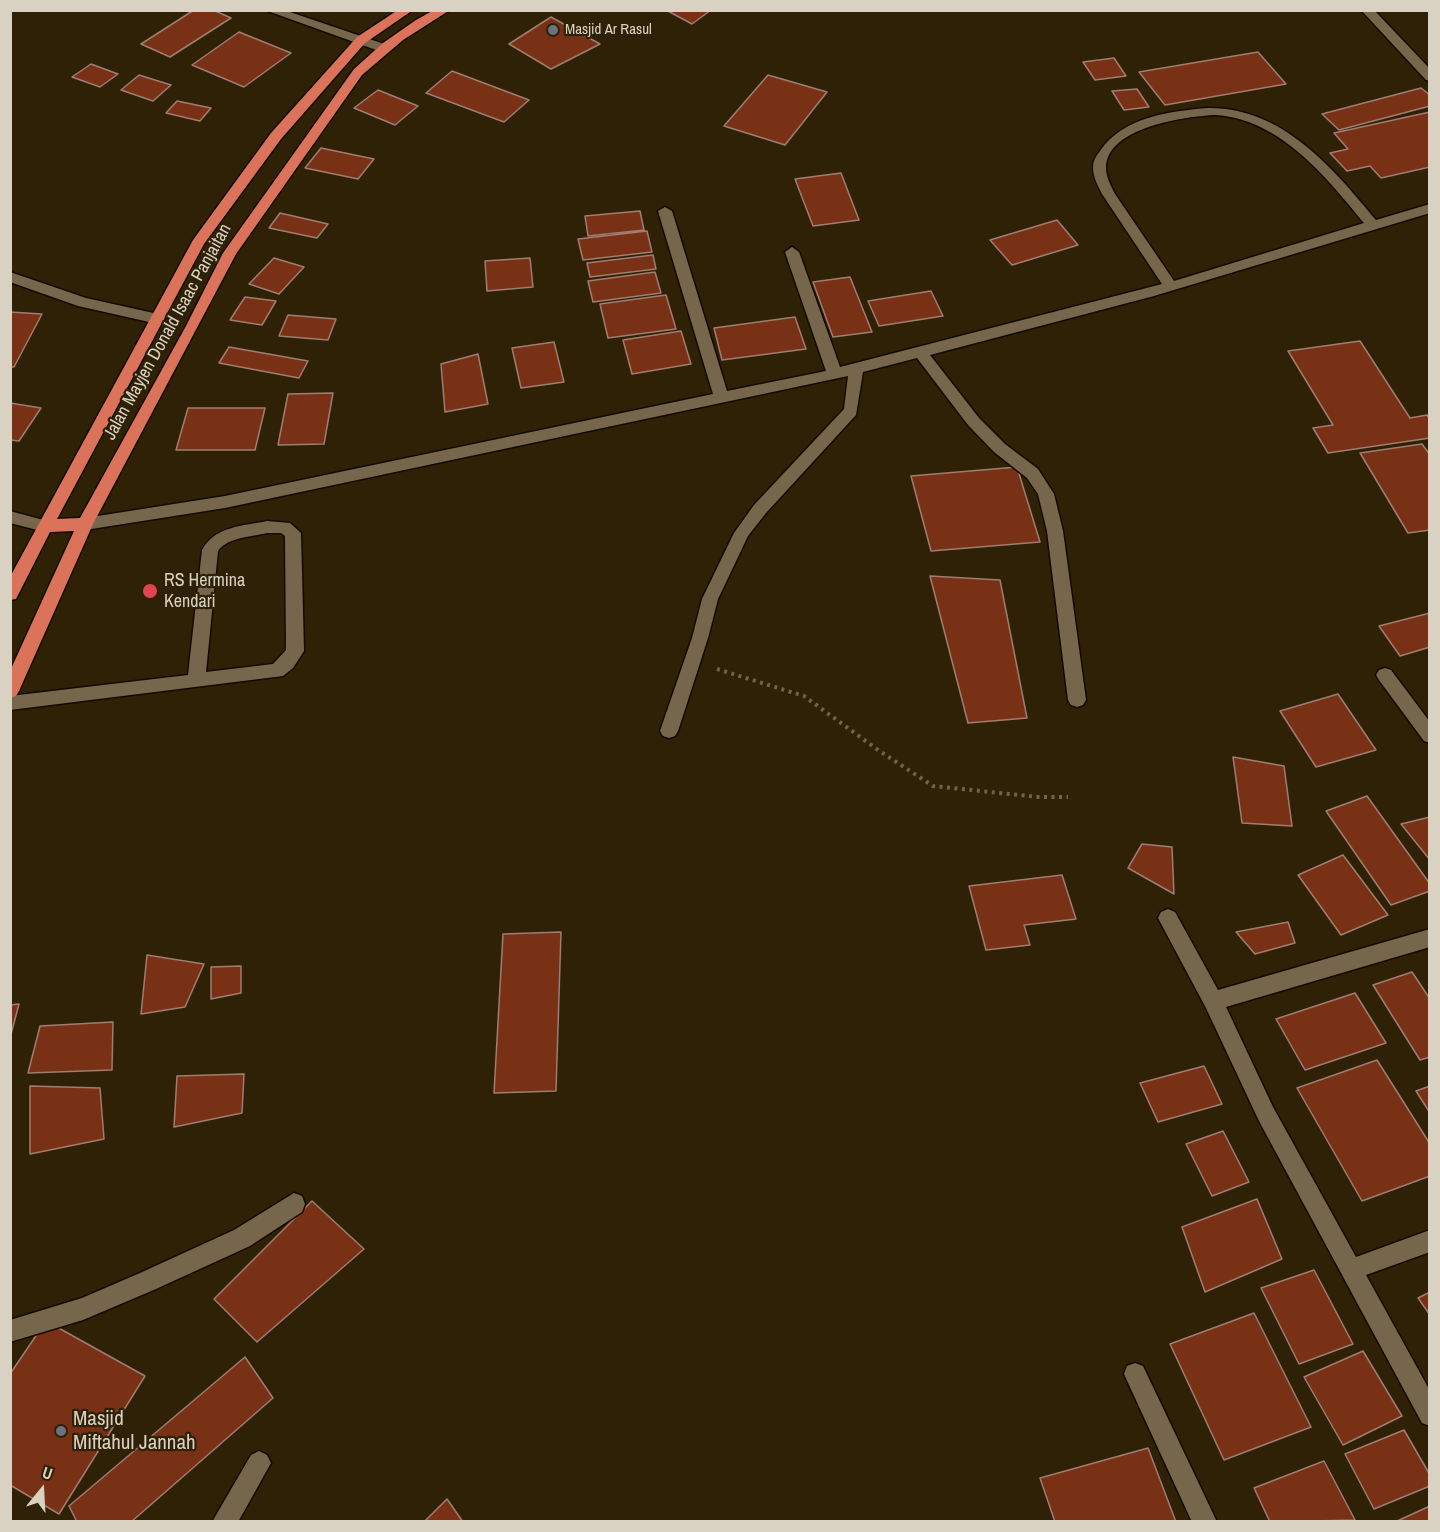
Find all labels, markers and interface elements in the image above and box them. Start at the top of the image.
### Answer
place label: Masjid Ar Rasul [565,21,652,39]
marker: Masjid Ar Rasul [546,23,560,37]
street label: Jalan Mayjen Donald Isaac Panjaitan [99,220,237,444]
place label: RS Hermina Kendari [164,570,245,612]
marker: RS Hermina Kendari [141,582,159,600]
place label: Masjid Miftahul Jannah [73,1406,196,1456]
marker: Masjid Miftahul Jannah [54,1424,68,1438]
north arrow [12,1460,72,1520]
text: U [40,1461,55,1485]

